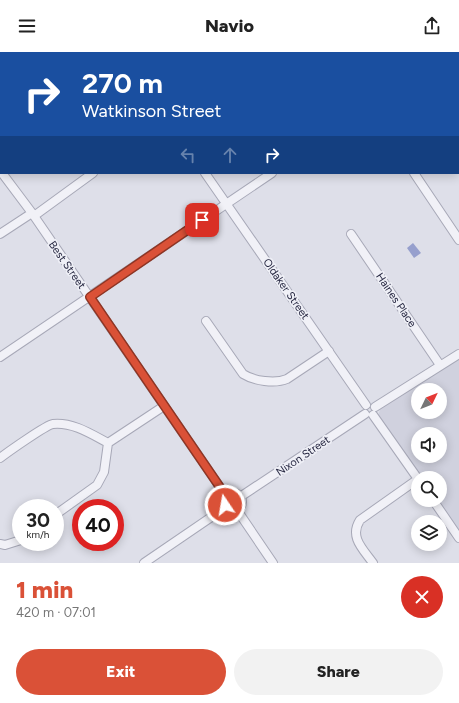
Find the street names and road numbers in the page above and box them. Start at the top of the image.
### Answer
street label: Best Street [46,239,88,291]
street label: Oldaker Street [260,256,312,322]
street label: Haines Place [373,270,419,330]
street label: Nixon Street [274,433,332,479]

